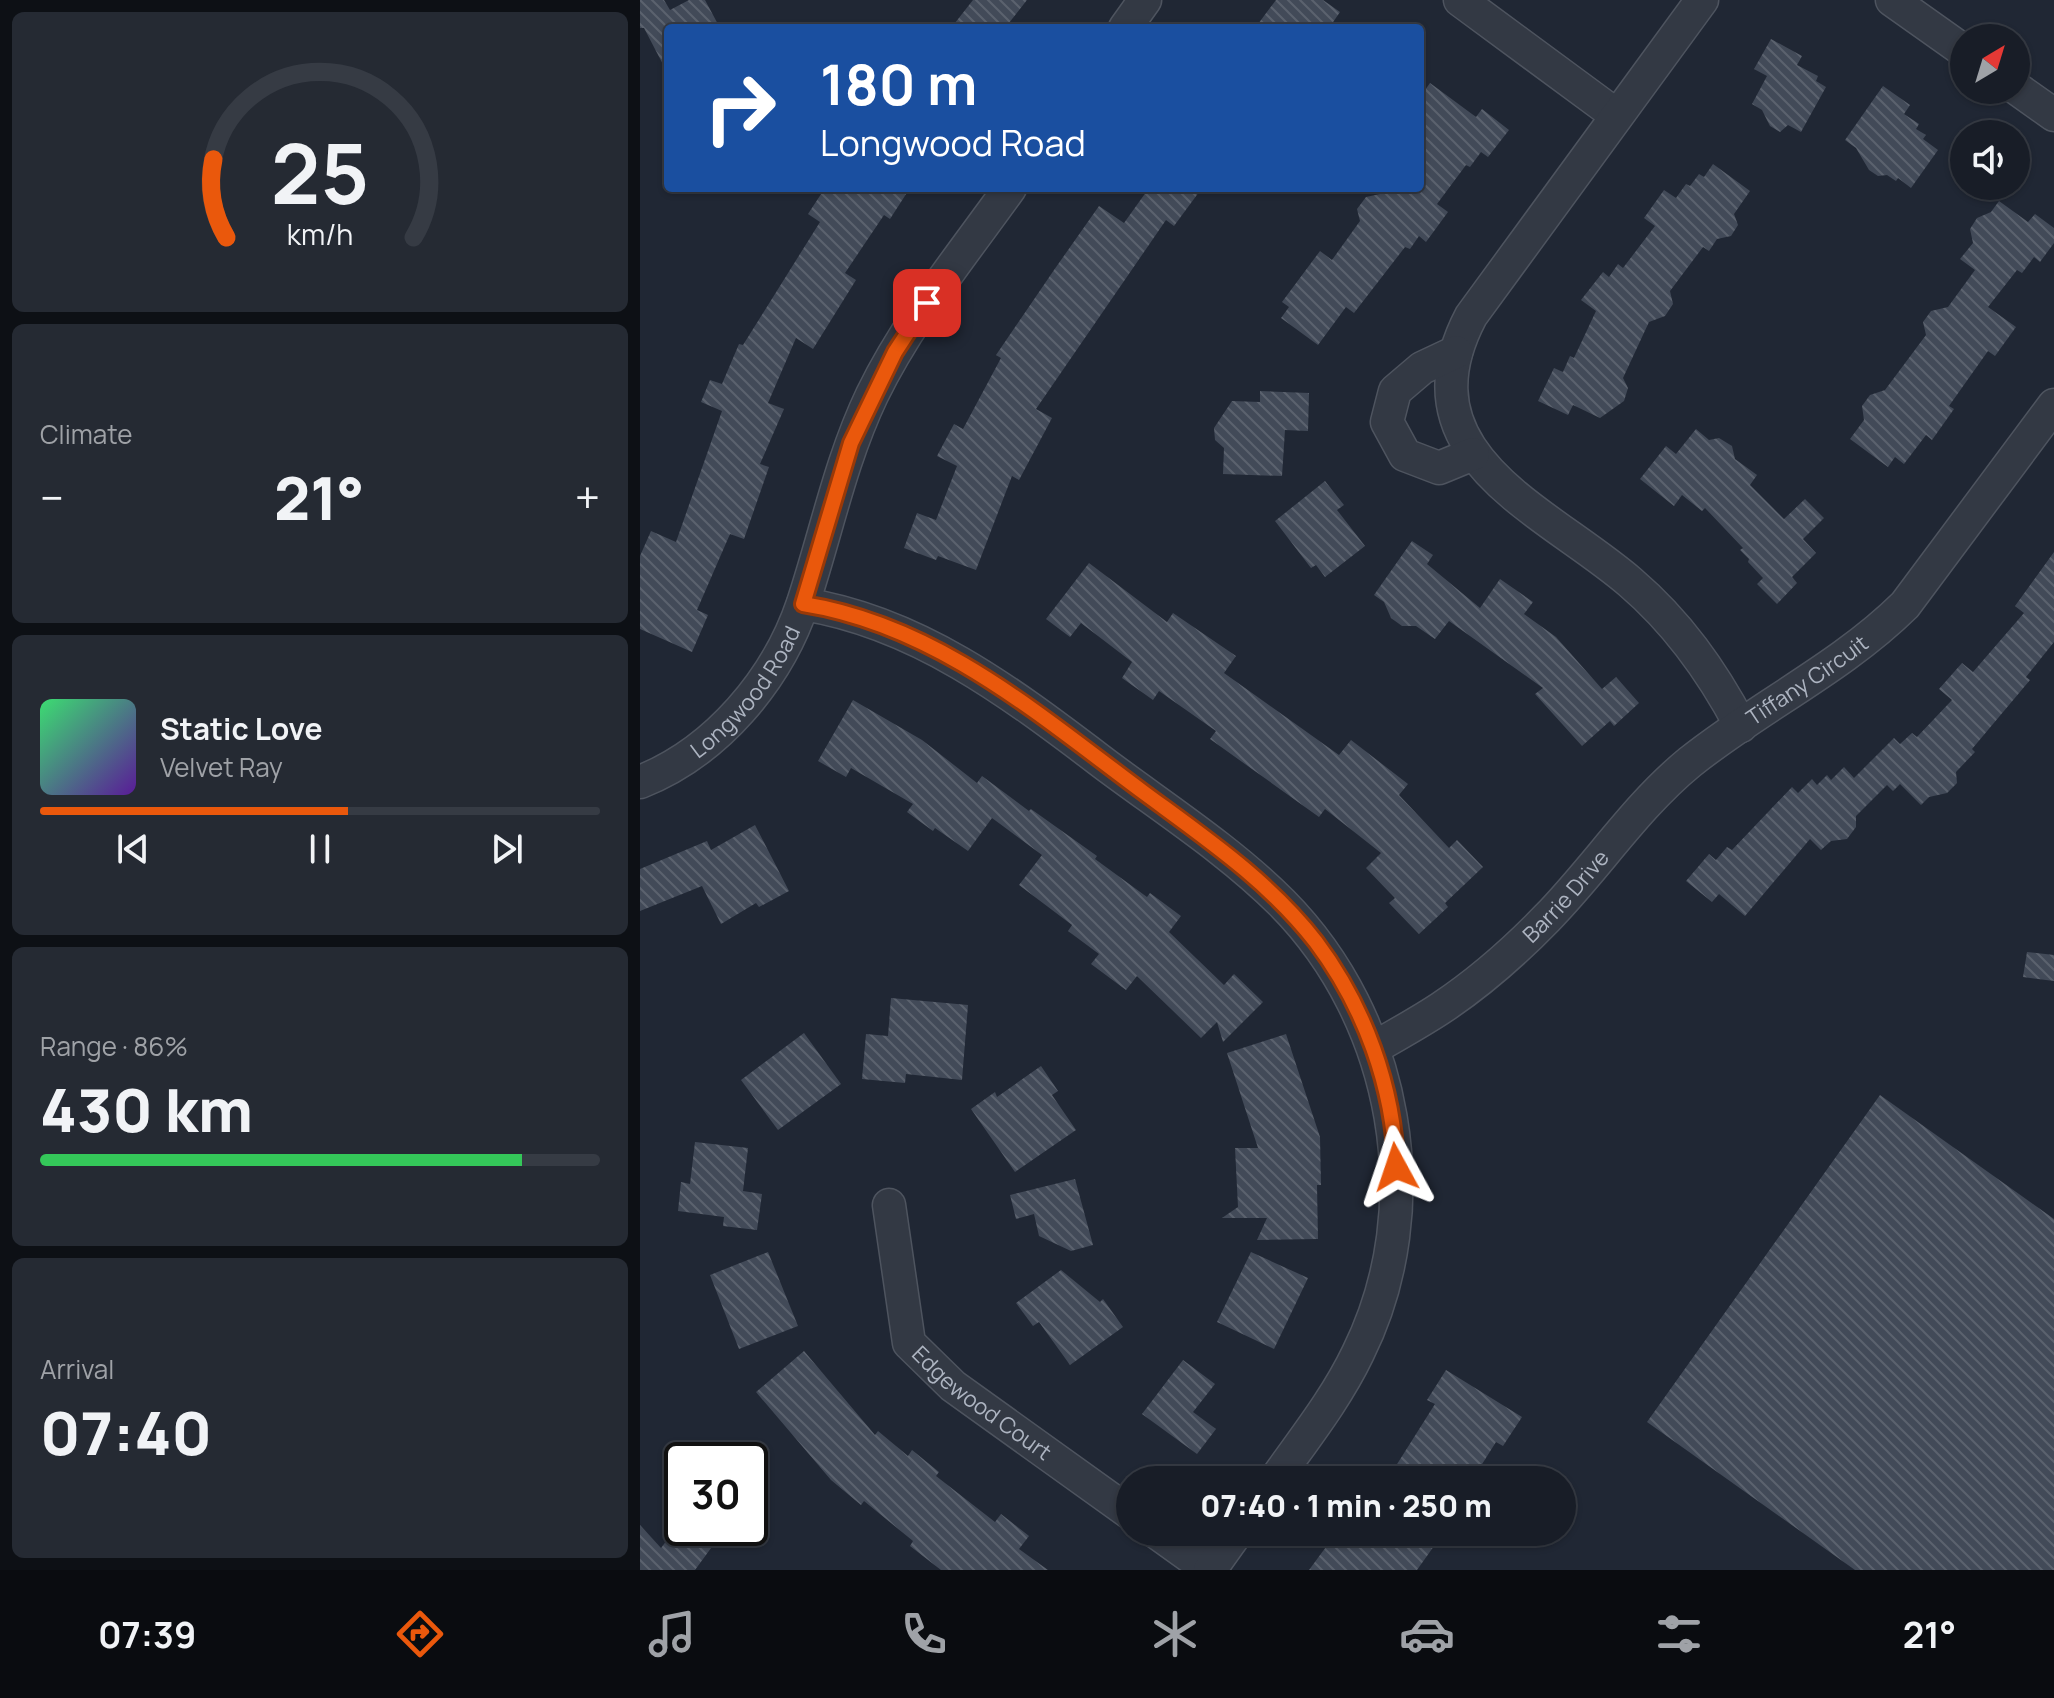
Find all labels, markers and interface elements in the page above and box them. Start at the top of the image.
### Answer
north arrow [1950,24,2030,104]
map controls [1950,24,2030,200]
text: 180 m [820,45,977,122]
icon: right [688,56,792,160]
text: 25 [271,114,369,228]
text: Longwood Road [820,118,1086,167]
button: sound [1950,120,2030,200]
text: km/h [287,215,353,254]
pin [893,269,961,337]
icon: arrive [905,281,949,325]
text: Climate [40,416,132,452]
text: 21° [274,456,364,538]
text: − [40,467,64,527]
text: + [575,467,600,527]
street label: Longwood Road [684,621,807,765]
street label: Tiffany Circuit [1740,628,1874,732]
text: Static Love [160,708,323,749]
text: Velvet Ray [160,749,283,785]
icon: previous [111,827,155,871]
icon: pause [298,827,342,871]
icon: next [485,827,529,871]
street label: Barrie Drive [1516,843,1616,949]
text: Range · 86% [40,1028,188,1064]
text: 430 km [40,1068,253,1150]
position arrow [1354,1125,1438,1209]
street label: Edgewood Court [906,1339,1058,1467]
text: Arrival [40,1351,114,1387]
text: 07:40 [40,1391,212,1473]
speed limit sign: 30 [664,1442,768,1546]
text: 07:40 · 1 min · 250 m [1200,1485,1492,1526]
icon: directions [392,1606,448,1662]
icon: music [644,1606,700,1662]
icon: phone [896,1606,952,1662]
icon: climate [1147,1606,1203,1662]
icon: car [1399,1606,1455,1662]
icon: filters [1651,1606,1707,1662]
text: 07:39 [98,1610,196,1659]
text: 21° [1903,1610,1956,1659]

